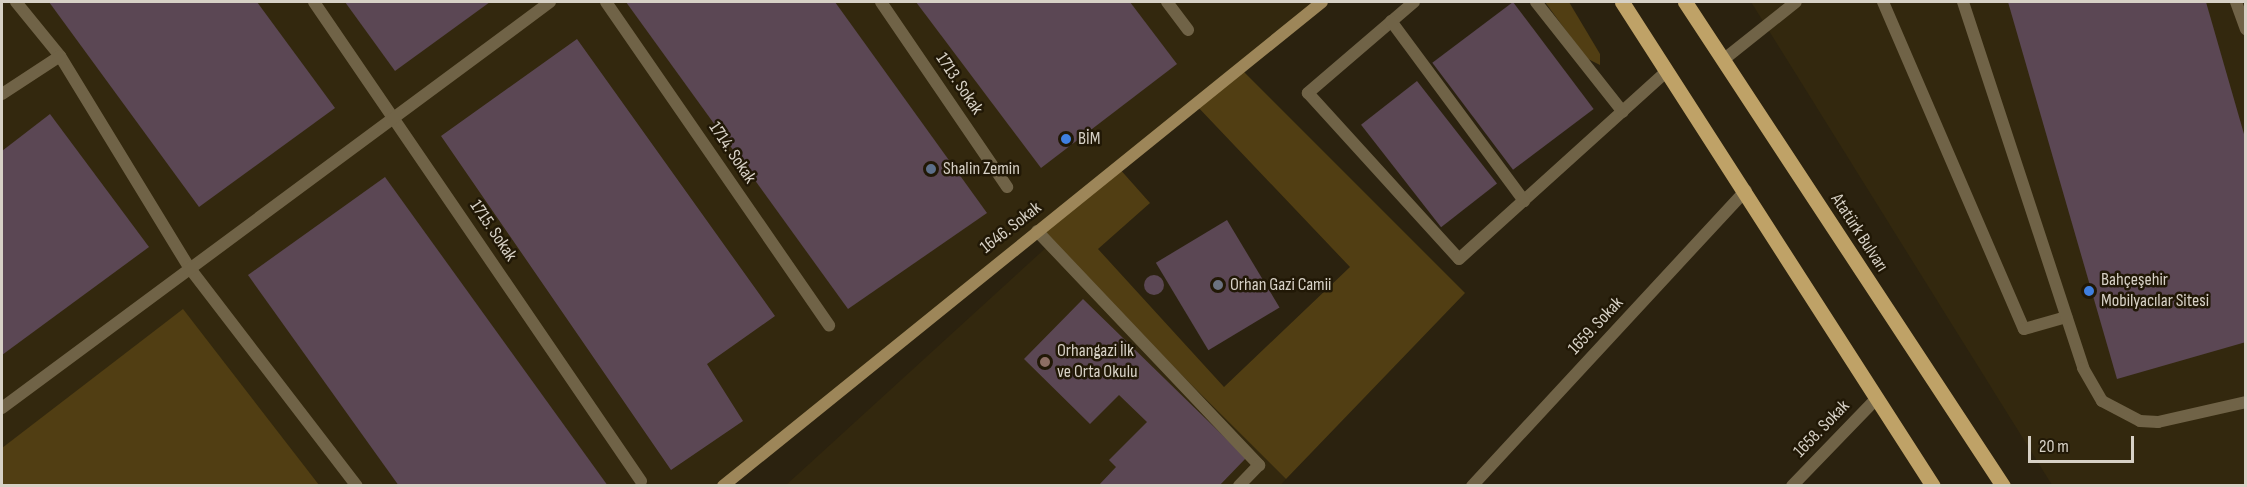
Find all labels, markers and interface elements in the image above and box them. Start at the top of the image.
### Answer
street label: 1713. Sokak [931,49,987,119]
street label: 1714. Sokak [704,118,760,188]
place label: BİM [1078,128,1100,150]
marker: BİM [1059,132,1073,146]
place label: Shalin Zemin [943,158,1020,180]
marker: Shalin Zemin [924,162,938,176]
street label: Atatürk Bulvarı [1826,190,1892,276]
street label: 1715. Sokak [465,196,521,266]
street label: 1646. Sokak [976,197,1046,259]
place label: Bahçeşehir Mobilyacılar Sitesi [2101,270,2209,312]
place label: Orhan Gazi Camii [1230,274,1331,296]
marker: Orhan Gazi Camii [1211,278,1225,292]
marker: Bahçeşehir Mobilyacılar Sitesi [2082,284,2096,298]
street label: 1659. Sokak [1564,293,1628,359]
place label: Orhangazi İlk ve Orta Okulu [1057,341,1138,384]
marker: Orhangazi İlk ve Orta Okulu [1038,355,1052,369]
street label: 1658. Sokak [1789,396,1855,462]
scale bar [2031,424,2138,462]
text: 20 m [2039,436,2069,457]

